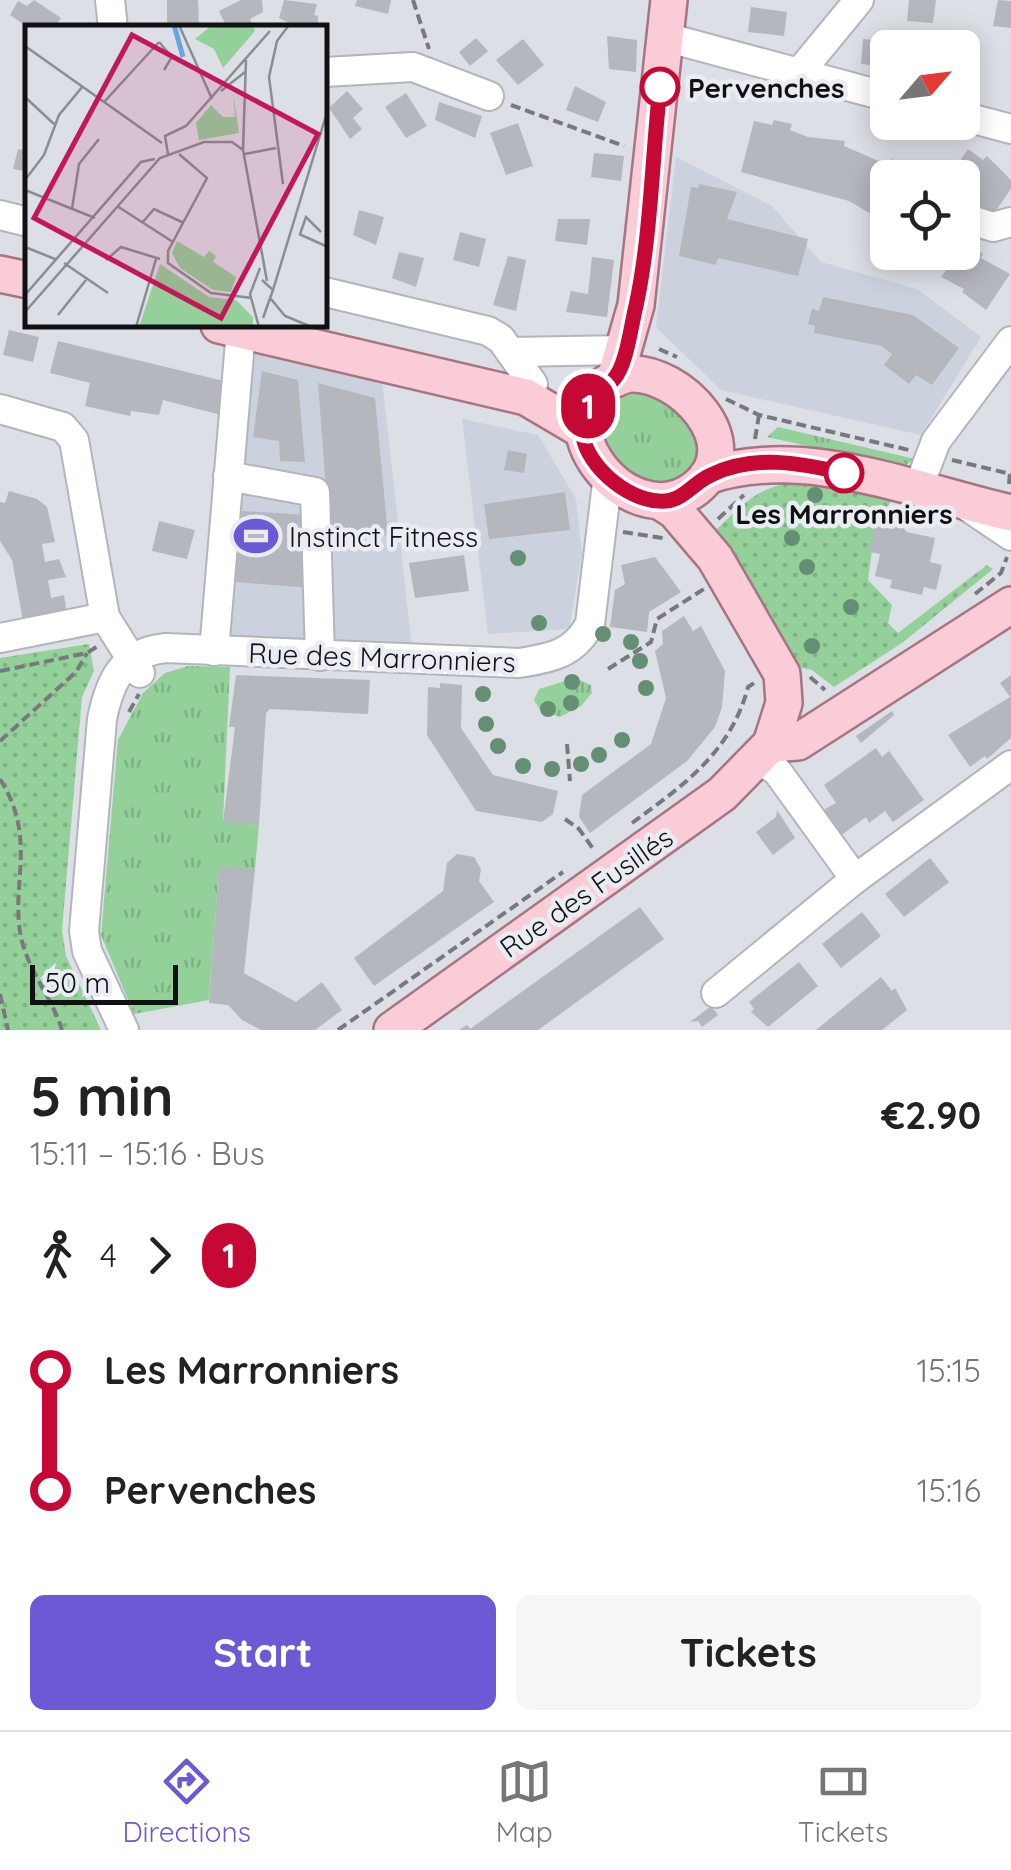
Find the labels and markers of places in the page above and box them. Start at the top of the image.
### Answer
marker: Pervenches [641,68,679,106]
place label: Pervenches [688,70,844,105]
marker: Les Marronniers [825,454,863,492]
place label: Les Marronniers [735,496,953,531]
sports icon: Instinct Fitness [232,512,280,560]
place label: Instinct Fitness [289,519,478,554]

